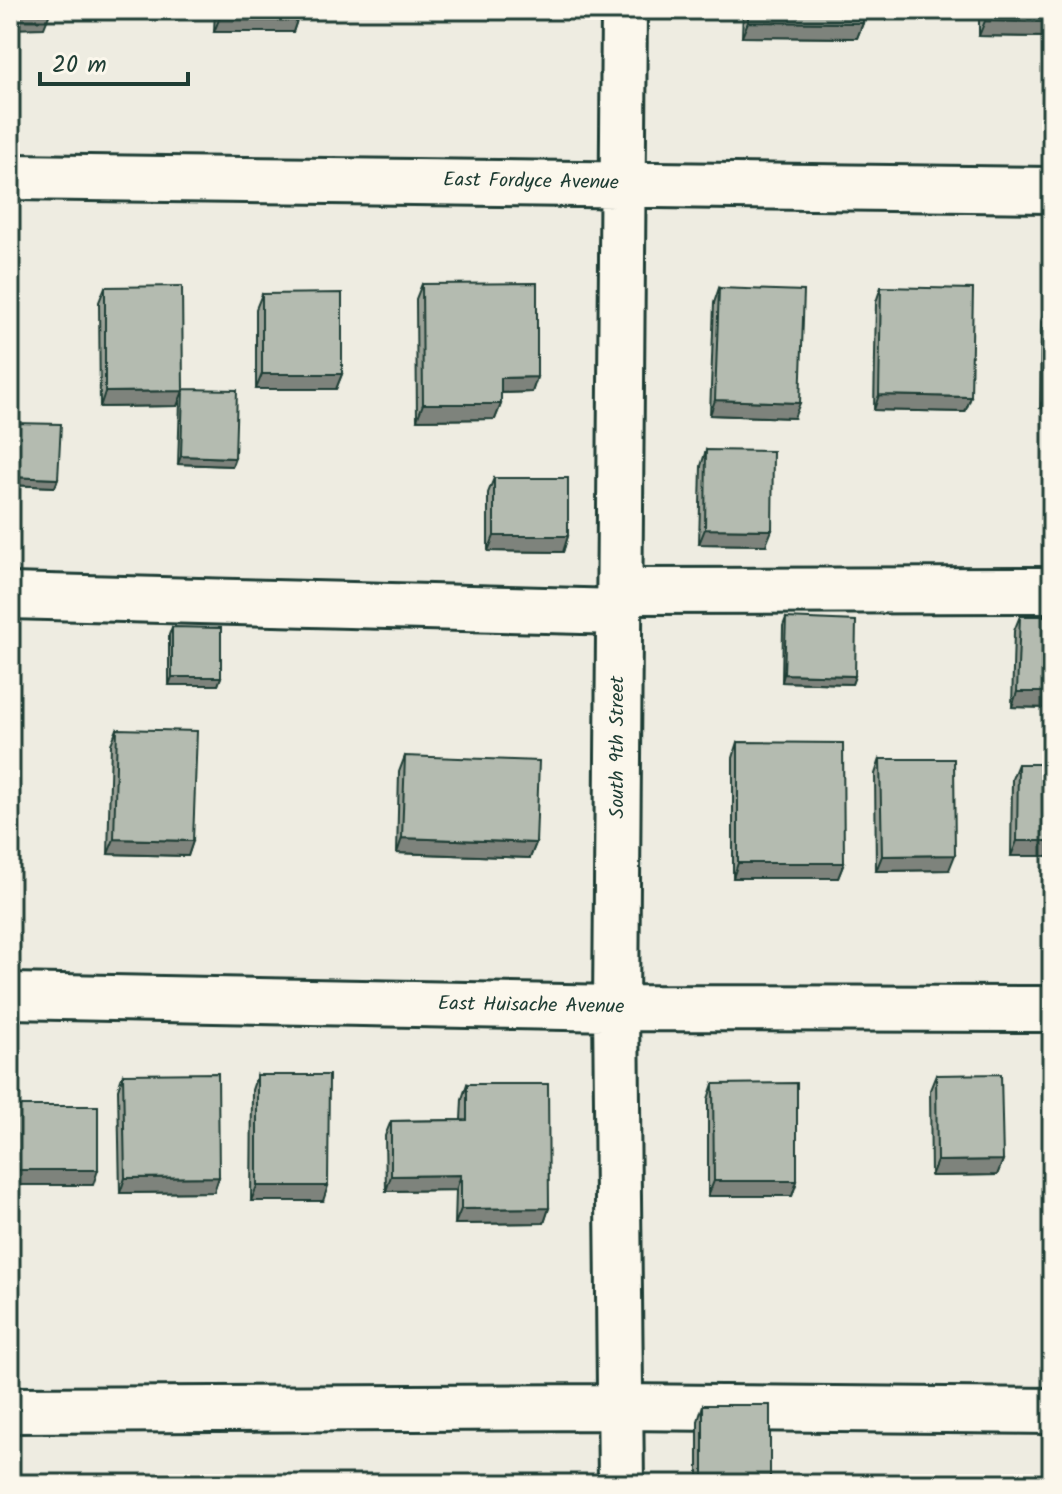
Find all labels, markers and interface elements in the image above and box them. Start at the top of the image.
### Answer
scale bar [40,36,188,86]
text: 20 m [52,46,107,85]
street label: East Fordyce Avenue [443,164,619,200]
street label: South 9th Street [602,675,634,818]
street label: East Huisache Avenue [437,988,625,1024]

